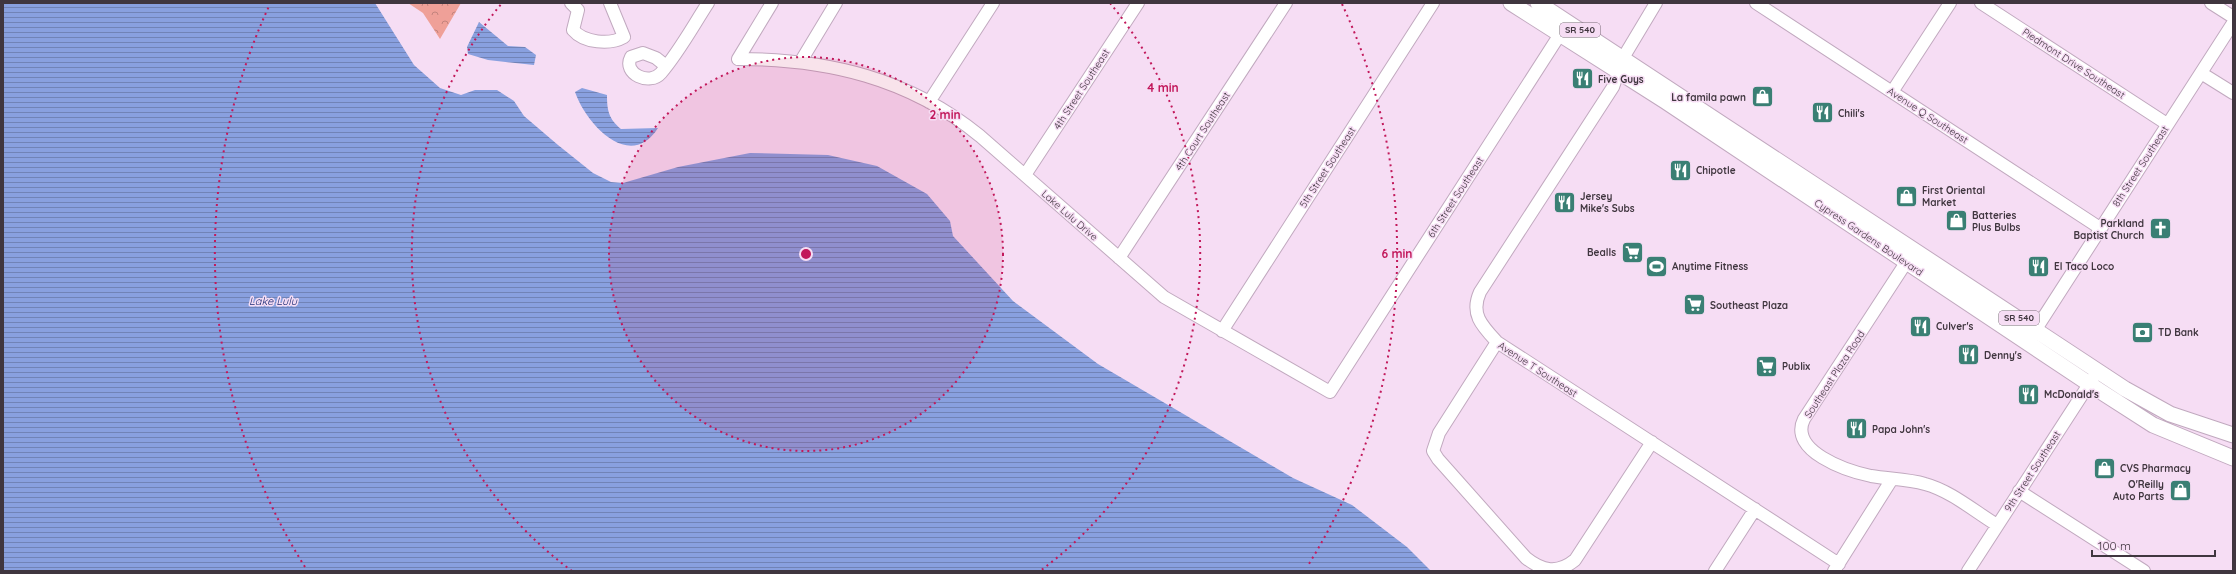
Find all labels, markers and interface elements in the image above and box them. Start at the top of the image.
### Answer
road number: SR 540 [1560,23,1600,37]
street label: Piedmont Drive Southeast [2020,25,2128,102]
street label: 4th Street Southeast [1051,46,1113,132]
restaurant icon: Five Guys [1569,66,1595,92]
place label: Five Guys [1598,73,1644,86]
text: 4 min [1147,80,1179,95]
shop icon: La famila pawn [1749,84,1775,110]
street label: Avenue Q Southeast [1885,84,1971,147]
street label: 4th Court Southeast [1172,89,1233,173]
place label: La famila pawn [1671,91,1746,104]
restaurant icon: Chili's [1810,100,1836,126]
text: 2 min [929,107,961,122]
place label: Chili's [1838,107,1865,120]
street label: 8th Street Southeast [2110,123,2172,209]
street label: 5th Street Southeast [1296,124,1359,210]
street label: 6th Street Southeast [1425,154,1487,240]
restaurant icon: Chipotle [1667,157,1693,183]
place label: Chipotle [1696,164,1736,177]
shop icon: First Oriental Market [1894,183,1920,209]
place label: First Oriental Market [1922,184,1985,209]
street label: Lake Lulu Drive [1039,187,1101,244]
restaurant icon: Jersey Mike's Subs [1551,189,1577,215]
place label: Jersey Mike's Subs [1580,190,1635,215]
street label: Cypress Gardens Boulevard [1812,196,1926,279]
shop icon: Batteries Plus Bulbs [1944,208,1970,234]
place label: Batteries Plus Bulbs [1972,209,2021,234]
church icon: Parkland Baptist Church [2147,216,2173,242]
place label: Parkland Baptist Church [2074,217,2144,242]
supermarket icon: Bealls [1619,239,1645,265]
text: 6 min [1381,246,1413,261]
place label: Bealls [1587,246,1616,259]
centre of rings [799,247,813,261]
sports icon: Anytime Fitness [1644,253,1670,279]
restaurant icon: El Taco Loco [2025,253,2051,279]
place label: Anytime Fitness [1672,260,1748,273]
place label: El Taco Loco [2054,260,2114,273]
supermarket icon: Southeast Plaza [1682,292,1708,318]
water label: Lake Lulu [249,294,298,308]
place label: Southeast Plaza [1710,299,1788,312]
road number: SR 540 [1999,311,2039,325]
restaurant icon: Culver's [1908,313,1934,339]
bank icon: TD Bank [2129,319,2155,345]
place label: Culver's [1936,320,1974,333]
place label: TD Bank [2158,326,2199,339]
street label: Southeast Plaza Road [1801,328,1868,420]
street label: Avenue T Southeast [1496,339,1580,400]
restaurant icon: Denny's [1955,342,1981,368]
place label: Denny's [1984,349,2022,362]
supermarket icon: Publix [1754,353,1780,379]
place label: Publix [1782,360,1810,373]
restaurant icon: McDonald's [2016,381,2042,407]
place label: McDonald's [2044,388,2099,401]
restaurant icon: Papa John's [1844,416,1870,442]
place label: Papa John's [1872,423,1930,436]
street label: 9th Street Southeast [2001,428,2064,514]
shop icon: CVS Pharmacy [2091,455,2117,481]
place label: CVS Pharmacy [2120,462,2191,475]
shop icon: O'Reilly Auto Parts [2167,477,2193,503]
place label: O'Reilly Auto Parts [2113,478,2164,503]
scale bar [2092,532,2215,558]
text: 100 m [2098,538,2131,553]

